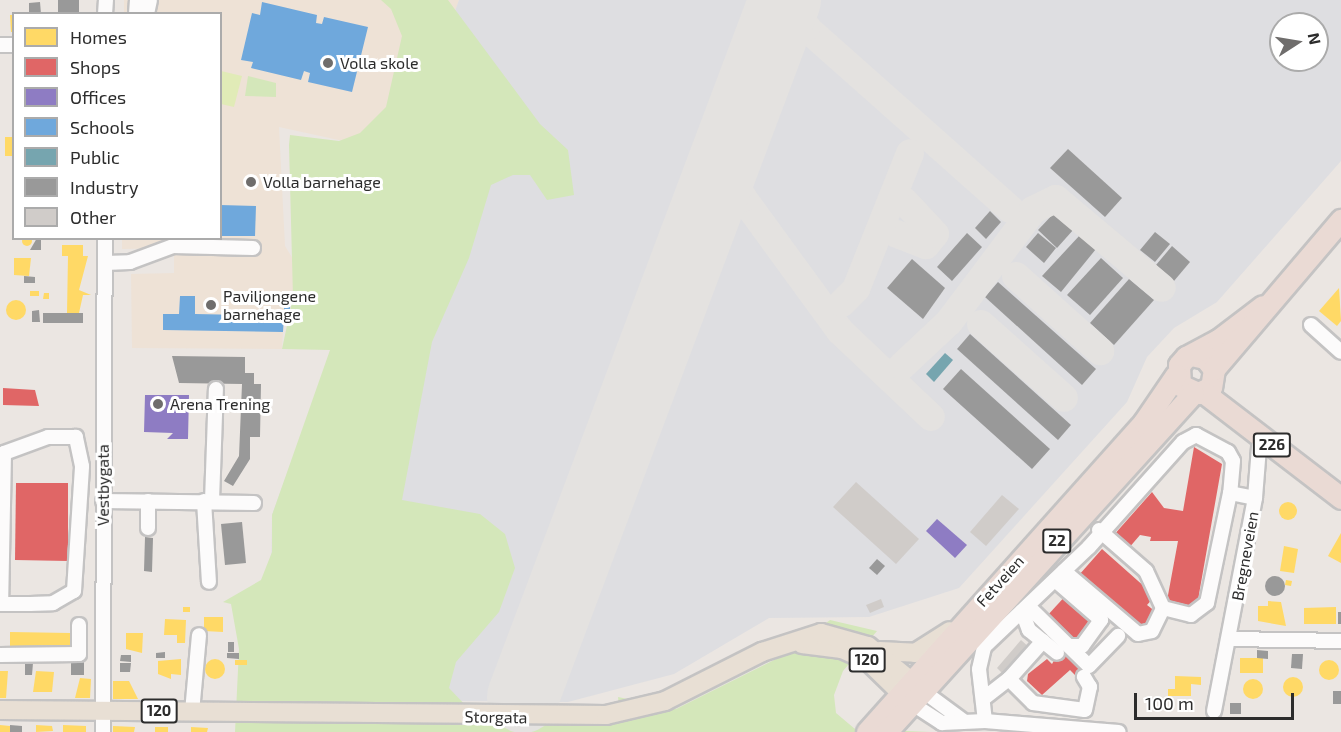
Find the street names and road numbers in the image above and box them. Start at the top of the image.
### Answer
road number: 226 [1252,433,1292,457]
street label: Vestbygata [93,444,113,526]
street label: Bregneveien [1228,510,1262,602]
road number: 22 [1042,529,1072,553]
street label: Fetveien [972,552,1028,610]
road number: 120 [848,648,886,672]
road number: 120 [140,699,178,723]
street label: Storgata [464,707,528,727]

